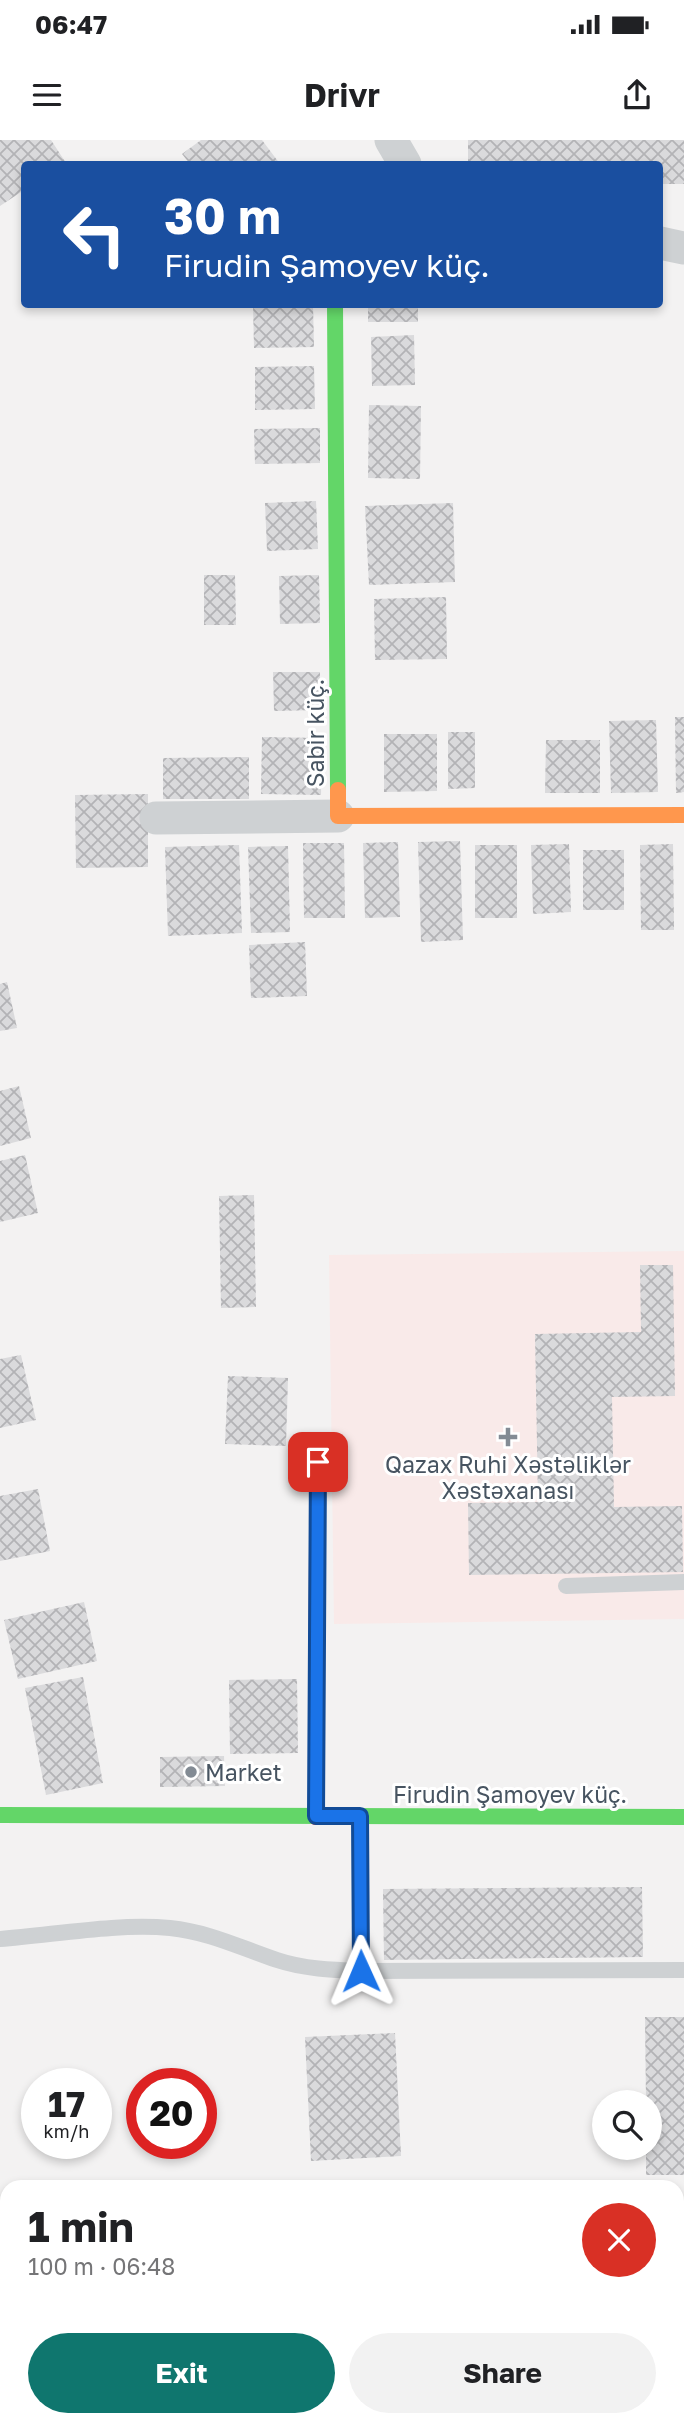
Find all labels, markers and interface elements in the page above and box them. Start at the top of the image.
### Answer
text: 06:47 [35,9,107,40]
icon: menu [28,76,66,114]
text: Drivr [304,76,380,114]
icon: share [618,76,656,114]
text: 30 m [164,186,281,245]
icon: left [49,189,140,280]
text: Firudin Şamoyev küç. [164,246,490,284]
street label: Sabir küç. [301,679,329,787]
marker: Qazax Ruhi Xəstəliklər Xəstəxanası [498,1427,518,1447]
pin [288,1432,348,1492]
icon: arrive [299,1443,337,1481]
place label: Qazax Ruhi Xəstəliklər Xəstəxanası [385,1450,631,1504]
place label: Market [205,1758,282,1786]
marker: Market [183,1764,199,1780]
street label: Firudin Şamoyev küç. [393,1780,627,1808]
position arrow [324,1934,398,2008]
speed limit sign: 20 [126,2068,217,2159]
text: 17 [48,2083,85,2125]
map controls [592,2090,662,2160]
button: search [592,2090,662,2160]
text: km/h [44,2120,89,2142]
text: 1 min [28,2201,134,2251]
button: close [582,2203,656,2277]
text: 100 m · 06:48 [28,2252,175,2280]
button: Exit [28,2333,335,2413]
button: Share [349,2333,656,2413]

